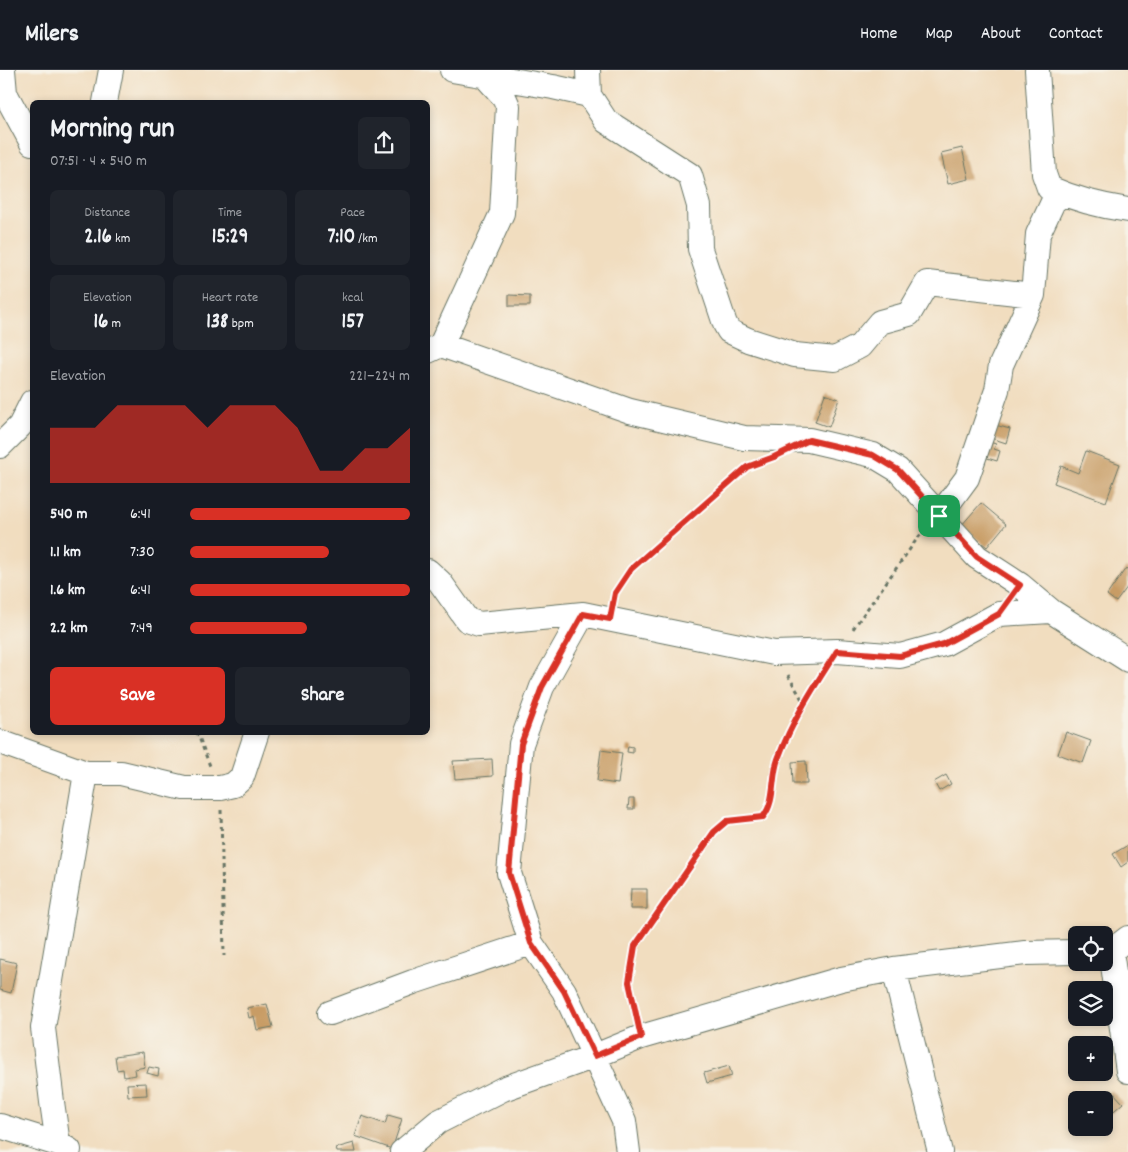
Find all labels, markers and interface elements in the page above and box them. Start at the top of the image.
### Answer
text: Milers [25,18,79,52]
text: Home [860,22,897,47]
text: Map [925,22,953,47]
text: About [981,22,1021,47]
text: Contact [1049,22,1103,47]
text: Morning run [50,111,174,151]
button: share [358,117,410,169]
text: 07:51 · 4 × 540 m [50,150,147,173]
text: Distance [84,203,130,223]
text: Time [218,203,242,223]
text: Pace [340,203,365,223]
text: 2.16 [84,223,112,253]
text: 15:29 [212,223,248,253]
text: 7:10 [328,223,355,253]
text: km [112,229,130,249]
text: /km [355,229,378,249]
text: Elevation [83,288,132,308]
text: Heart rate [202,288,258,308]
text: kcal [342,288,363,308]
text: 16 [93,308,108,338]
text: 138 [206,308,229,338]
text: 157 [341,308,364,338]
text: m [108,314,121,334]
text: bpm [229,314,254,334]
text: Elevation [50,365,106,388]
text: 221–224 m [349,365,410,388]
pin [918,495,960,537]
icon: arrive [925,502,953,530]
text: 540 m [50,503,87,526]
text: 6:41 [130,503,151,526]
text: 1.1 km [50,541,81,564]
text: 7:30 [130,541,155,564]
text: 1.6 km [50,579,85,602]
text: 6:41 [130,579,151,602]
text: 2.2 km [50,617,88,640]
text: 7:49 [130,617,153,640]
button: Save [50,667,225,725]
button: Share [235,667,410,725]
map controls [1068,926,1113,1136]
button: locate [1068,926,1113,971]
button: layers [1068,981,1113,1026]
button: + [1068,1036,1113,1081]
button: − [1068,1091,1113,1136]

